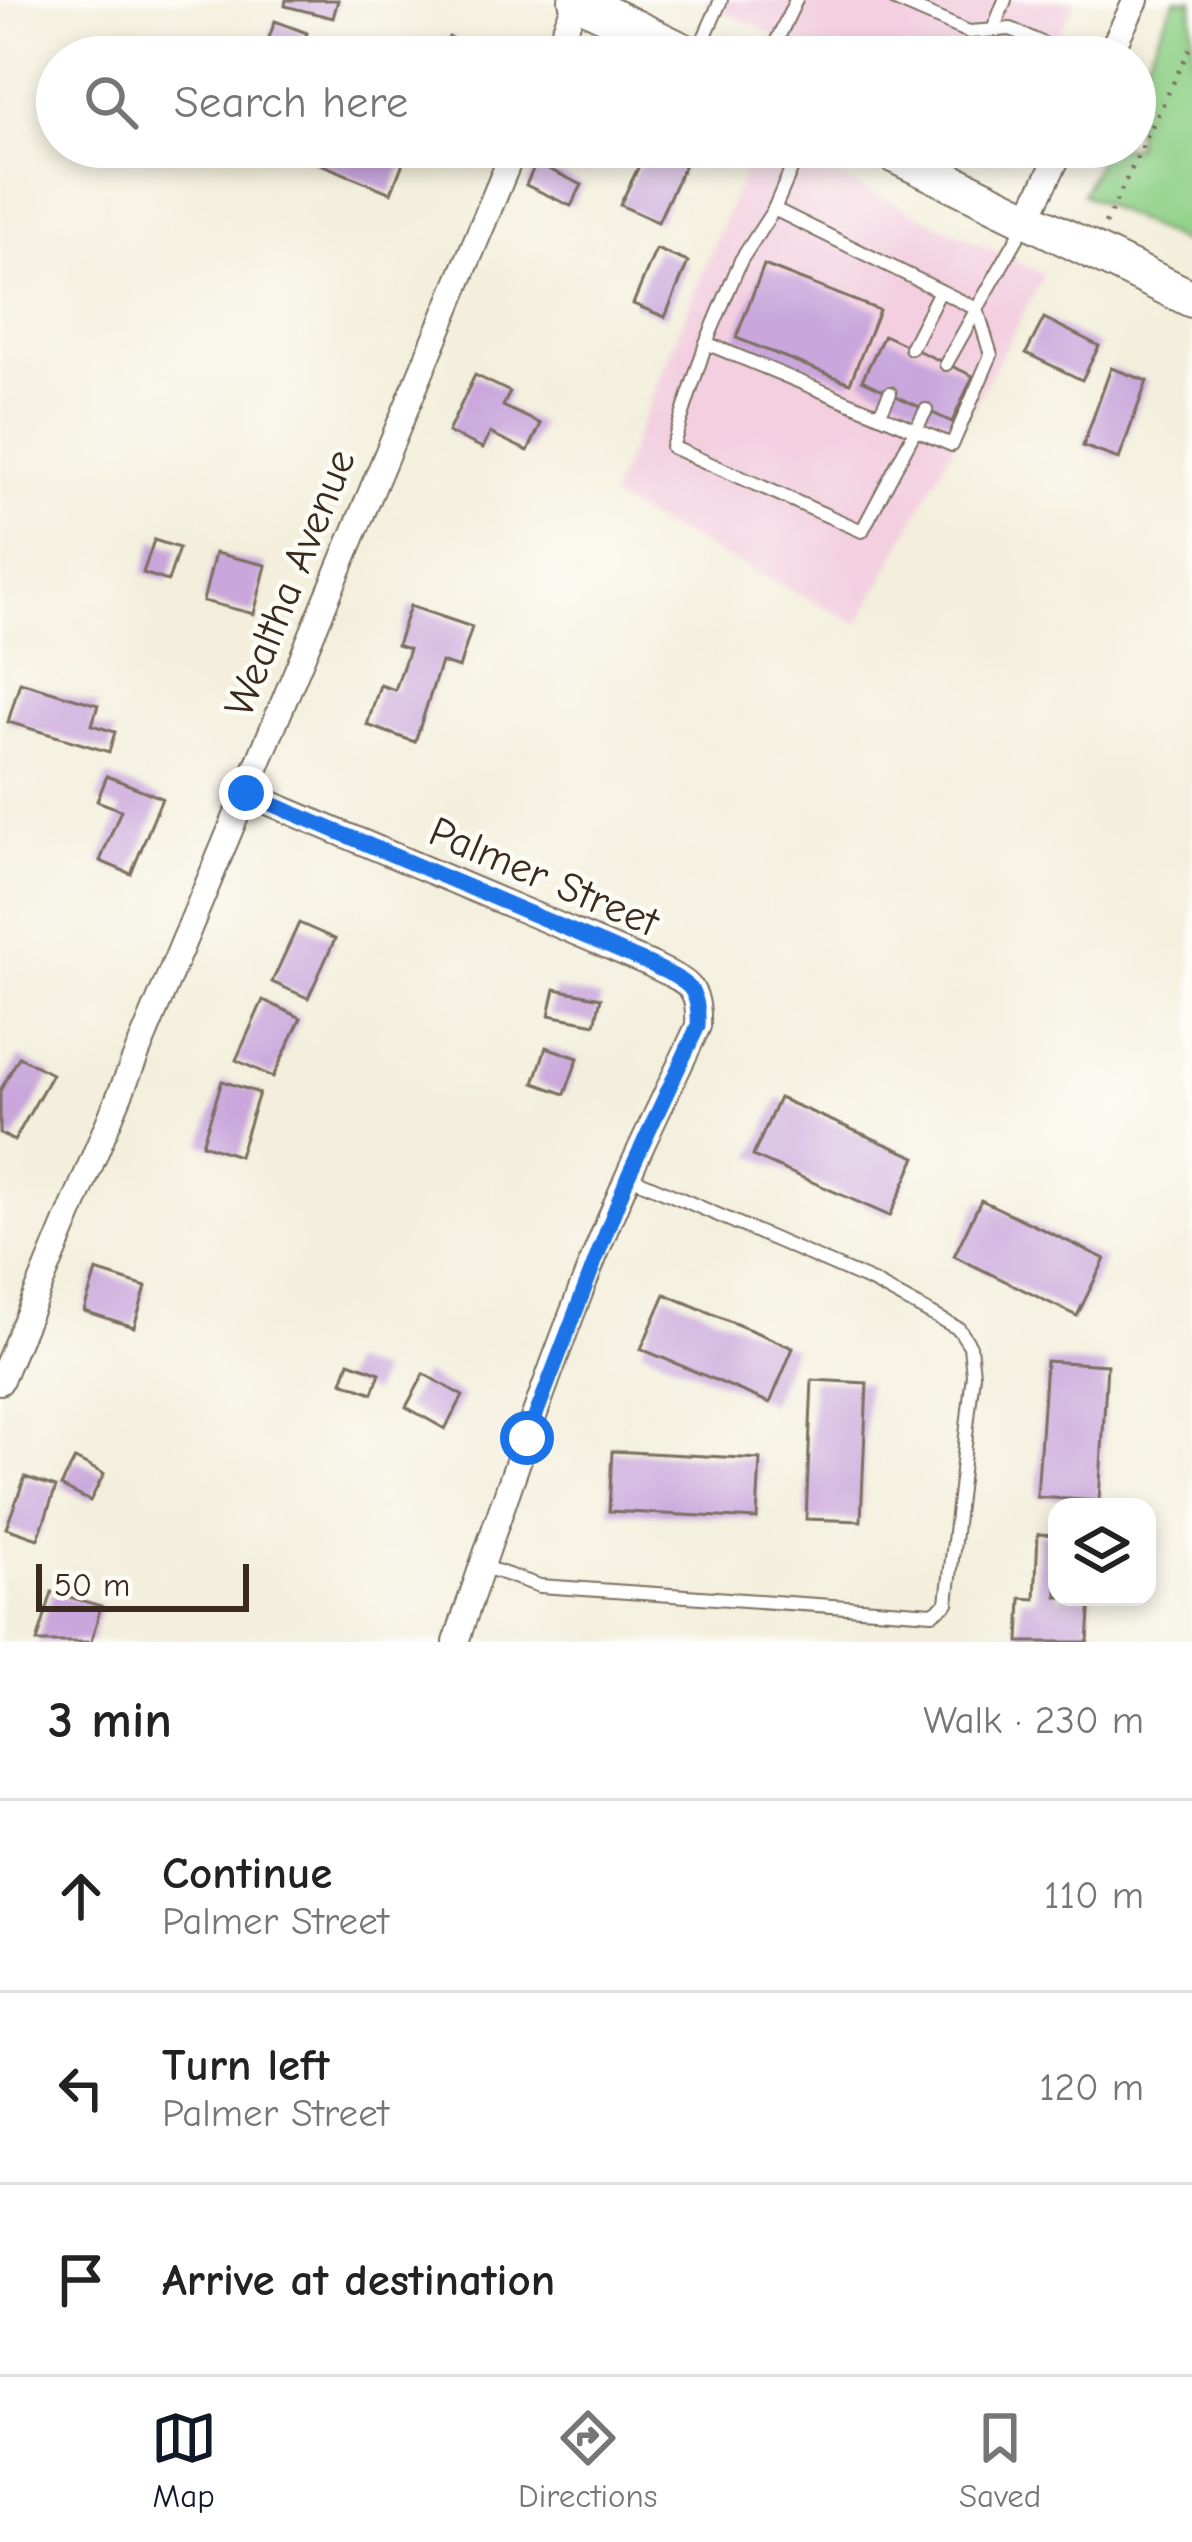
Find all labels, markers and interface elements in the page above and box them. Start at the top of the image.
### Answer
search box [36,36,1156,168]
icon: search [78,69,144,135]
text: Search here [174,76,408,128]
street label: Wealtha Avenue [214,442,366,724]
route end [219,766,273,820]
street label: Palmer Street [422,807,668,948]
route start [500,1411,554,1465]
map controls [1048,1498,1156,1606]
button: layers [1048,1498,1156,1606]
scale bar [36,1558,249,1611]
text: 50 m [54,1566,130,1604]
text: 3 min [48,1691,172,1750]
text: Walk · 230 m [923,1698,1144,1743]
text: Continue [162,1847,332,1899]
icon: ahead [48,1863,114,1929]
text: 110 m [1044,1873,1144,1918]
text: Palmer Street [162,1899,389,1944]
text: Turn left [162,2039,329,2091]
icon: left [48,2055,114,2121]
text: 120 m [1039,2065,1144,2110]
text: Palmer Street [162,2091,389,2136]
icon: arrive [48,2247,114,2313]
text: Arrive at destination [162,2254,555,2306]
tab: Map [151,2405,217,2515]
tab: Directions [518,2405,658,2515]
tab: Saved [959,2405,1041,2515]

